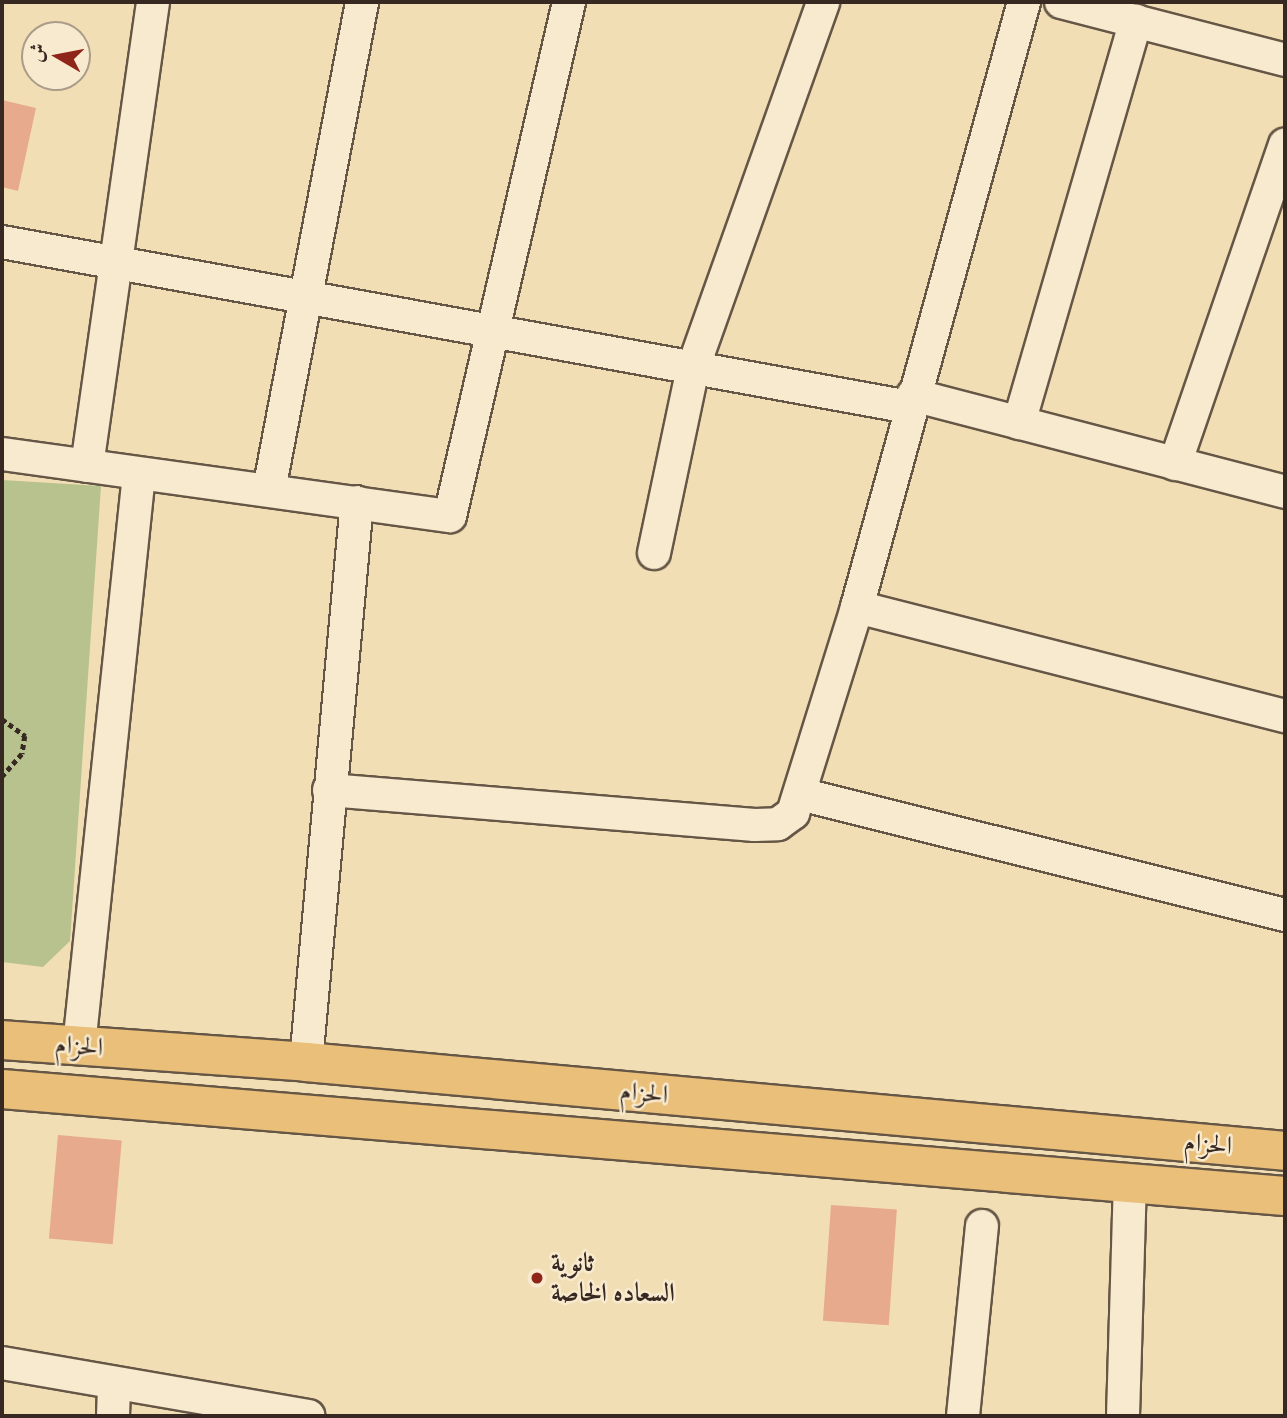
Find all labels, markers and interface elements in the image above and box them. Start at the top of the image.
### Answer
north arrow [21,21,91,91]
text: ش [23,41,51,64]
street label: الحزام [54,1029,104,1063]
street label: الحزام [619,1075,669,1111]
street label: الحزام [1183,1126,1233,1162]
place label: ثانوية السعاده الخاصة [551,1247,675,1308]
marker: ثانوية السعاده الخاصة [529,1270,545,1286]

